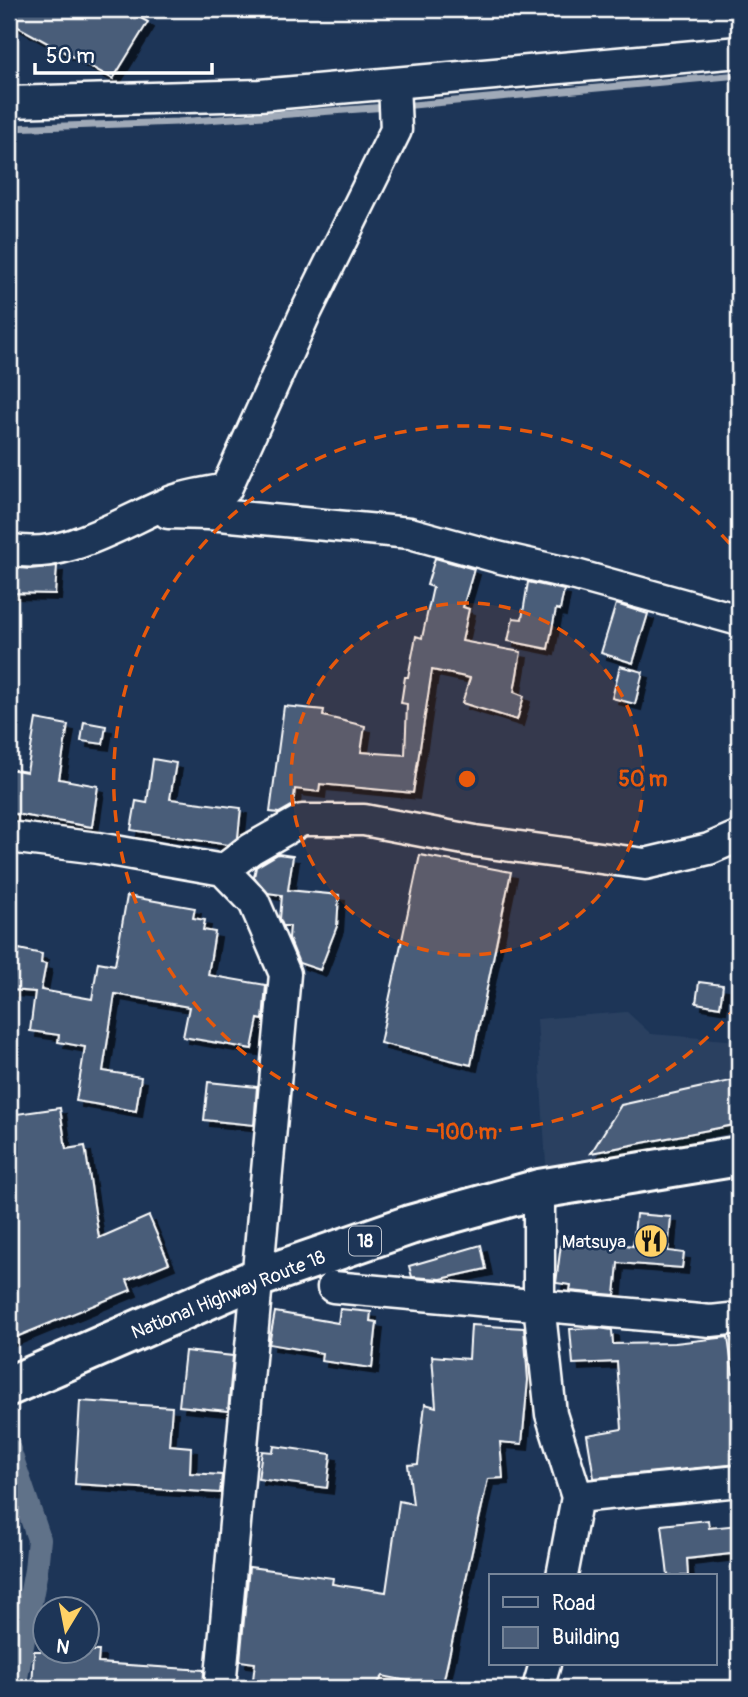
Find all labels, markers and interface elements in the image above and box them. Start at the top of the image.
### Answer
scale bar [35,32,212,76]
text: 50 m [46,43,95,70]
text: 50 m [619,766,668,793]
centre of rings [455,767,479,791]
text: 100 m [437,1119,497,1146]
restaurant icon: Matsuya [632,1222,670,1260]
road number: 18 [349,1226,381,1256]
place label: Matsuya [562,1230,626,1254]
street label: National Highway Route 18 [128,1245,329,1345]
legend [489,1574,716,1666]
text: Road [552,1590,596,1617]
north arrow [32,1596,102,1666]
text: Building [552,1624,619,1651]
text: N [55,1633,72,1659]

